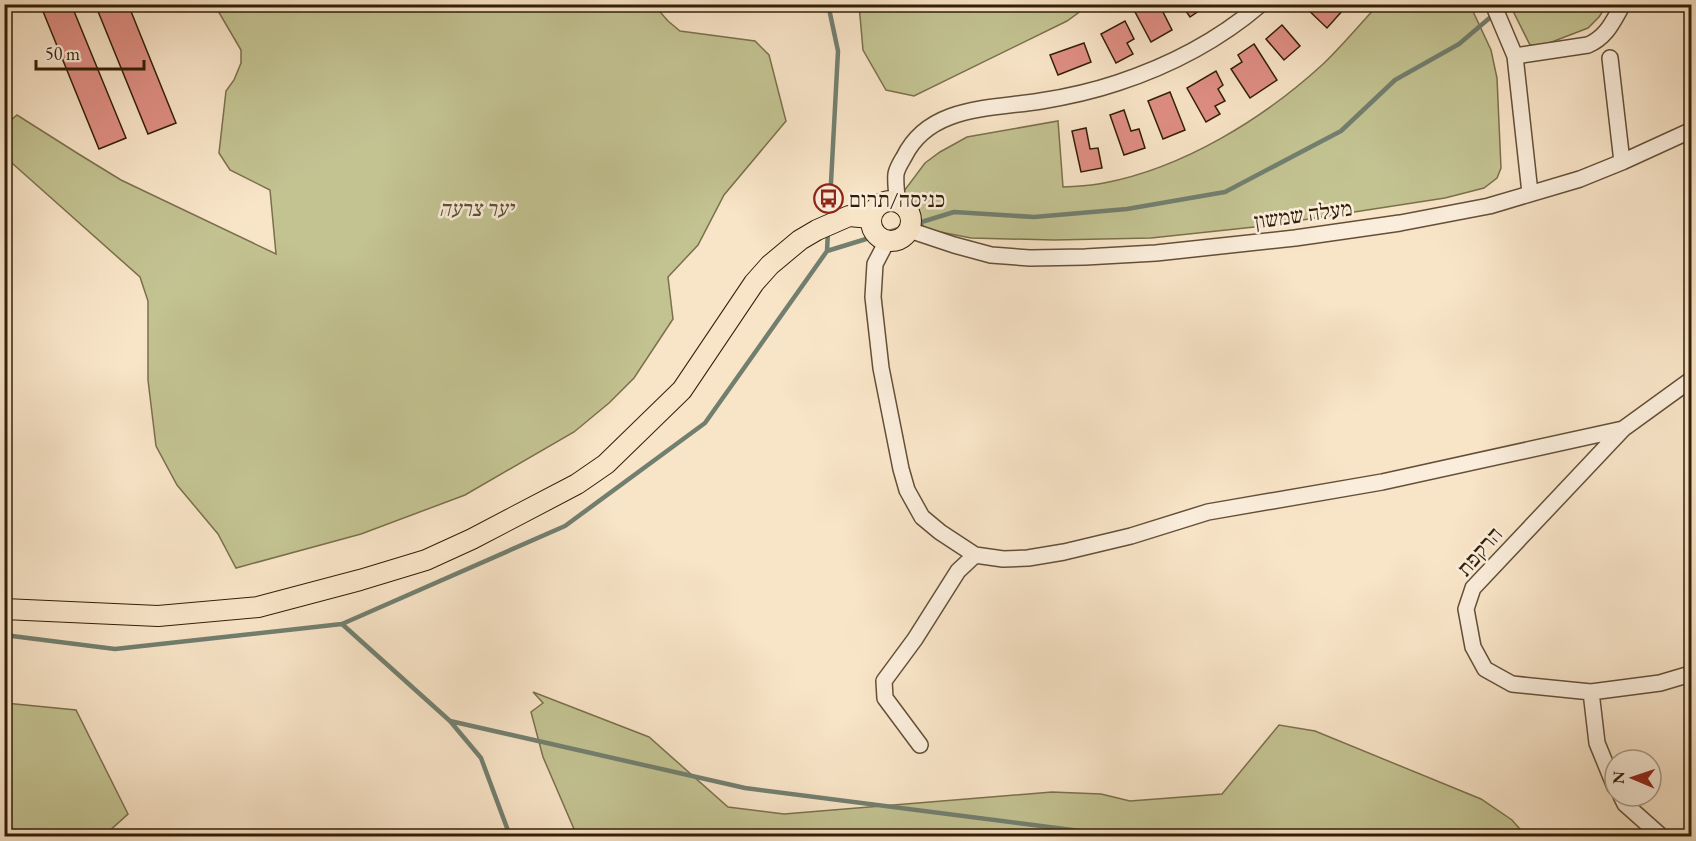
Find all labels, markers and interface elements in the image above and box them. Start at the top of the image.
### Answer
scale bar [36,33,144,71]
text: 50 m [45,42,80,65]
bus stop icon: כניסה/תרום [812,183,844,215]
place label: כניסה/תרום [849,185,945,214]
street label: מעלה שמשון [1252,193,1354,236]
park label: יער צרעה [439,194,515,223]
street label: הרקפת [1450,520,1509,582]
north arrow [1603,748,1663,808]
text: N [1608,771,1629,784]

